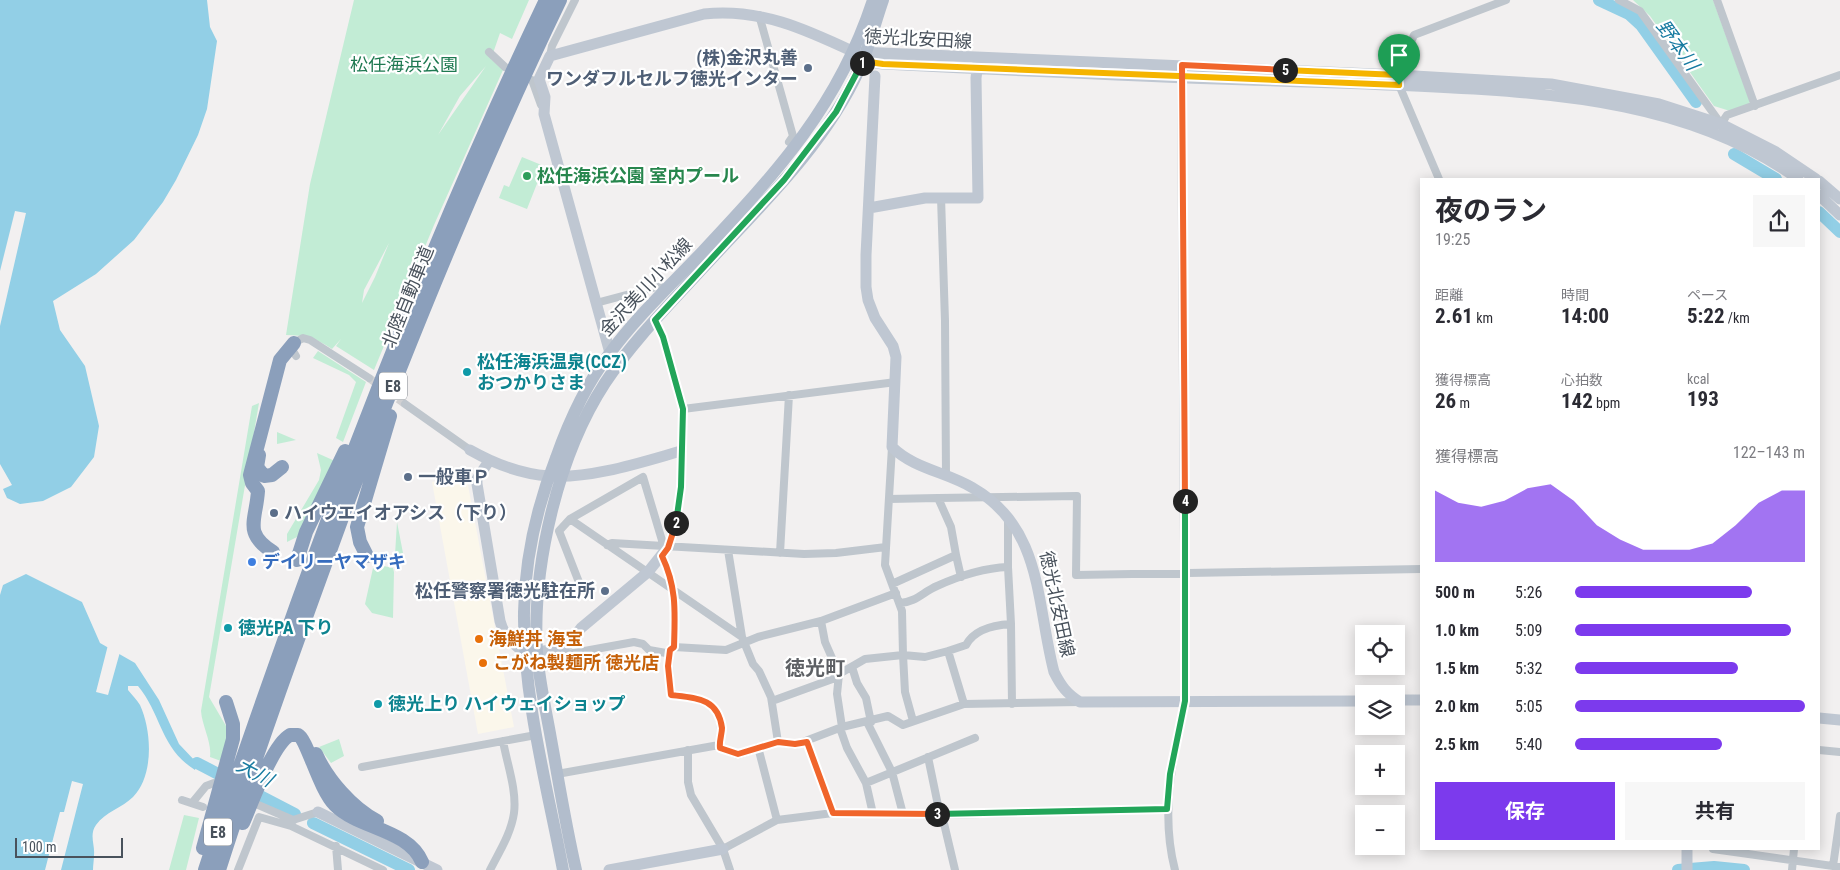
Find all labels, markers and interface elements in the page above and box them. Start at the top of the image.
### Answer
water label: 野本川 [1652,15,1705,77]
street label: 徳光北安田線 [864,25,973,52]
pin [1378,34,1420,85]
icon: arrive [1385,41,1413,69]
place label: (株)金沢丸善 ワンダフルセルフ徳光インター [546,47,798,89]
pin: 1 [850,50,874,76]
park label: 松任海浜公園 [350,54,458,75]
text: 1 [859,55,866,71]
pin: 5 [1272,58,1298,82]
marker: (株)金沢丸善 ワンダフルセルフ徳光インター [802,62,814,74]
text: 5 [1282,62,1289,78]
place label: 松任海浜公園 室内プール [537,165,739,186]
marker: 松任海浜公園 室内プール [521,170,533,182]
text: 夜のラン [1435,194,1547,227]
button: share [1753,195,1805,247]
text: 19:25 [1435,230,1470,249]
street label: 金沢美川小松線 [595,233,696,340]
street label: 北陸自動車道 [378,243,438,351]
text: 距離 [1435,287,1463,303]
text: 時間 [1561,287,1589,303]
text: ペース [1687,287,1728,303]
text: 2.61 [1435,304,1473,328]
text: 14:00 [1561,304,1609,328]
text: 5:22 [1687,304,1725,328]
text: km [1473,310,1493,326]
text: /km [1725,310,1750,326]
place label: 松任海浜温泉(CCZ) おつかりさま [477,351,627,393]
marker: 松任海浜温泉(CCZ) おつかりさま [461,366,473,378]
text: kcal [1687,371,1710,387]
road number: E8 [379,372,407,400]
text: 獲得標高 [1435,372,1491,388]
text: 心拍数 [1561,372,1603,388]
text: 193 [1687,387,1719,411]
text: 26 [1435,389,1456,413]
text: 142 [1561,389,1593,413]
text: m [1456,395,1470,411]
text: bpm [1593,395,1620,411]
text: 122–143 m [1733,443,1805,462]
text: 獲得標高 [1435,447,1499,466]
place label: 一般車Ｐ [418,466,490,487]
marker: 一般車Ｐ [402,471,414,483]
pin: 4 [1172,488,1198,514]
text: 4 [1182,493,1189,509]
place label: ハイウエイオアシス（下り） [284,502,517,523]
marker: ハイウエイオアシス（下り） [268,507,280,519]
pin: 2 [664,510,688,536]
text: 2 [673,515,680,531]
street label: 徳光北安田線 [1036,549,1079,659]
place label: デイリーヤマザキ [262,551,406,572]
marker: デイリーヤマザキ [246,556,258,568]
place label: 松任警察署徳光駐在所 [415,580,595,601]
text: 500 m [1435,583,1475,602]
text: 5:26 [1515,583,1542,602]
marker: 松任警察署徳光駐在所 [599,585,611,597]
place label: 徳光PA 下り [238,617,334,638]
text: 1.0 km [1435,621,1479,640]
text: 5:09 [1515,621,1542,640]
marker: 徳光PA 下り [222,622,234,634]
map controls [1355,625,1405,855]
button: locate [1355,625,1405,675]
place label: 海鮮丼 海宝 [489,628,583,649]
marker: 海鮮丼 海宝 [473,633,485,645]
place label: こがね製麺所 徳光店 [493,652,659,673]
district label: 徳光町 [785,656,845,680]
marker: こがね製麺所 徳光店 [477,657,489,669]
text: 1.5 km [1435,659,1479,678]
text: 5:32 [1515,659,1542,678]
button: layers [1355,685,1405,735]
place label: 徳光上り ハイウェイショップ [388,693,626,714]
text: 2.0 km [1435,697,1479,716]
text: 5:05 [1515,697,1542,716]
marker: 徳光上り ハイウェイショップ [372,698,384,710]
text: 2.5 km [1435,735,1479,754]
text: 5:40 [1515,735,1542,754]
button: + [1355,745,1405,795]
water label: 大川 [233,753,279,792]
button: 保存 [1435,782,1615,840]
button: 共有 [1625,782,1805,840]
pin: 3 [924,802,950,826]
button: − [1355,805,1405,855]
text: 3 [934,806,941,822]
road number: E8 [204,819,232,846]
scale bar [15,835,122,858]
text: 100 m [22,839,57,855]

